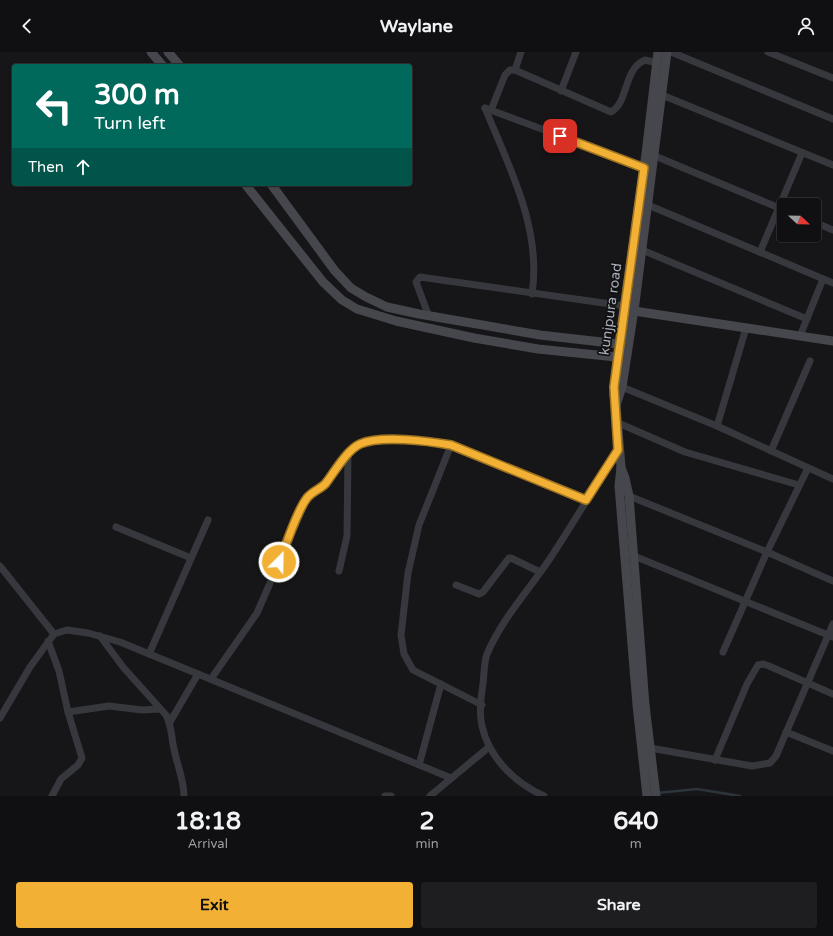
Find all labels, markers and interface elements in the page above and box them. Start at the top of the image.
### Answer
icon: back [16,15,38,37]
text: Waylane [380,15,453,37]
icon: person [795,15,817,37]
text: 300 m [94,78,180,112]
icon: left [28,80,80,132]
text: Turn left [94,112,166,134]
pin [543,119,577,153]
icon: arrive [549,125,571,147]
icon: ahead [72,156,94,178]
text: Then [28,158,64,176]
north arrow [777,198,821,242]
map controls [777,198,821,242]
street label: kunjpura road [596,262,625,356]
position arrow [258,541,300,583]
text: 18:18 [175,807,241,836]
text: 2 [420,807,435,836]
text: 640 [613,807,658,836]
text: Arrival [188,836,228,852]
text: min [416,836,439,852]
text: m [630,836,642,852]
button: Exit [16,882,413,928]
button: Share [421,882,817,928]

